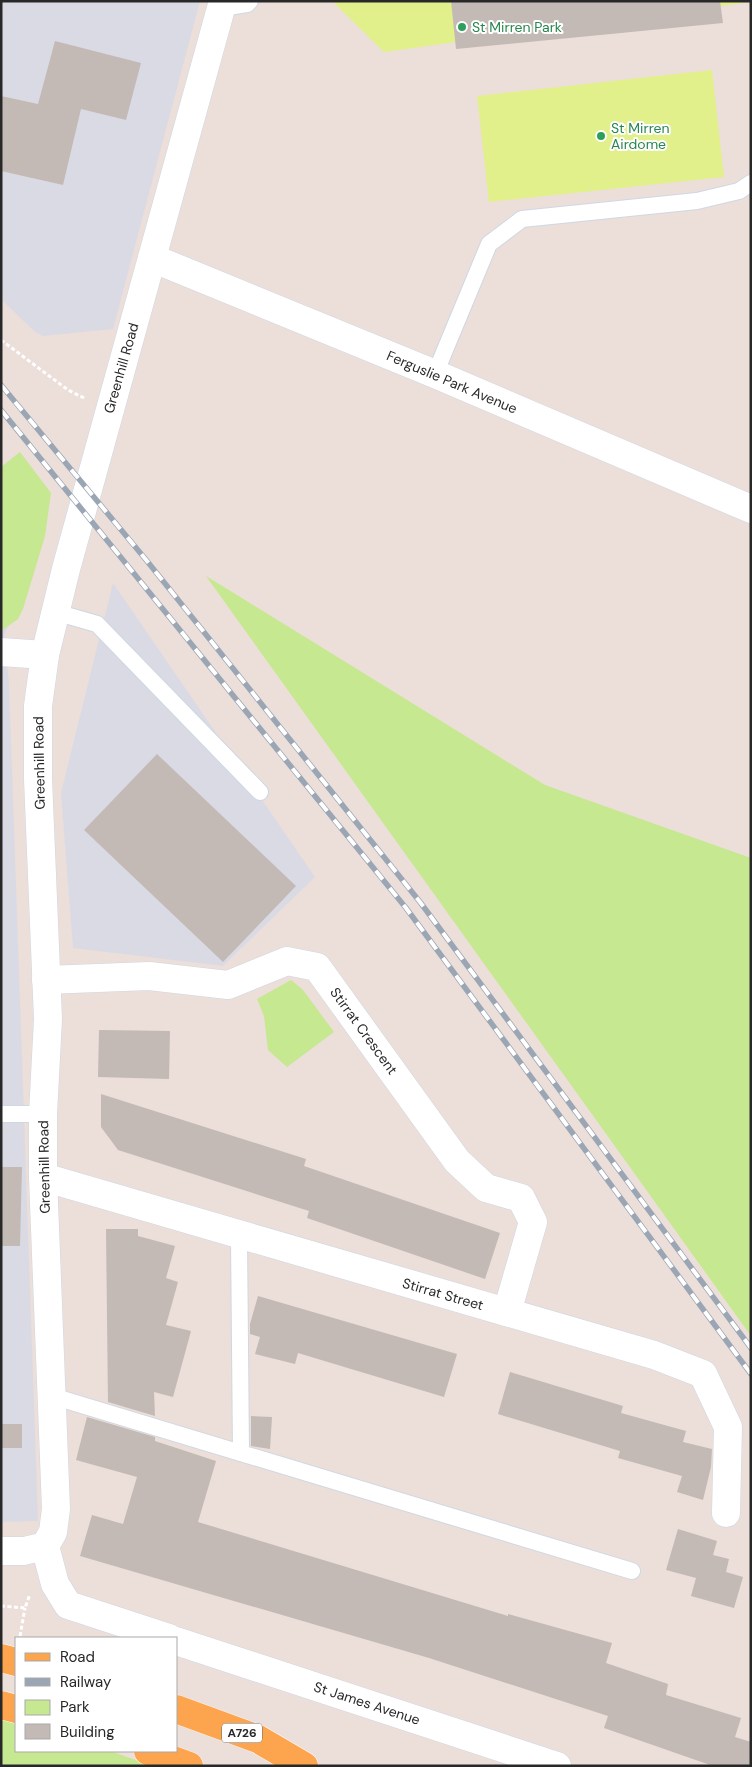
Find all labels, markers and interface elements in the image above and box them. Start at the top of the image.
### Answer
place label: St Mirren Park [472,18,562,36]
marker: St Mirren Park [456,21,468,33]
place label: St Mirren Airdome [611,119,670,153]
marker: St Mirren Airdome [595,130,607,142]
street label: Greenhill Road [99,321,143,415]
street label: Ferguslie Park Avenue [384,346,520,418]
street label: Greenhill Road [29,716,49,810]
street label: Stirrat Crescent [326,984,402,1078]
street label: Greenhill Road [34,1120,54,1214]
street label: Stirrat Street [400,1274,486,1314]
legend [15,1637,178,1752]
text: Road [60,1647,95,1667]
text: Railway [60,1672,112,1692]
street label: St James Avenue [312,1677,422,1729]
text: Park [60,1697,90,1717]
text: Building [60,1722,115,1742]
road number: A726 [222,1724,262,1742]

